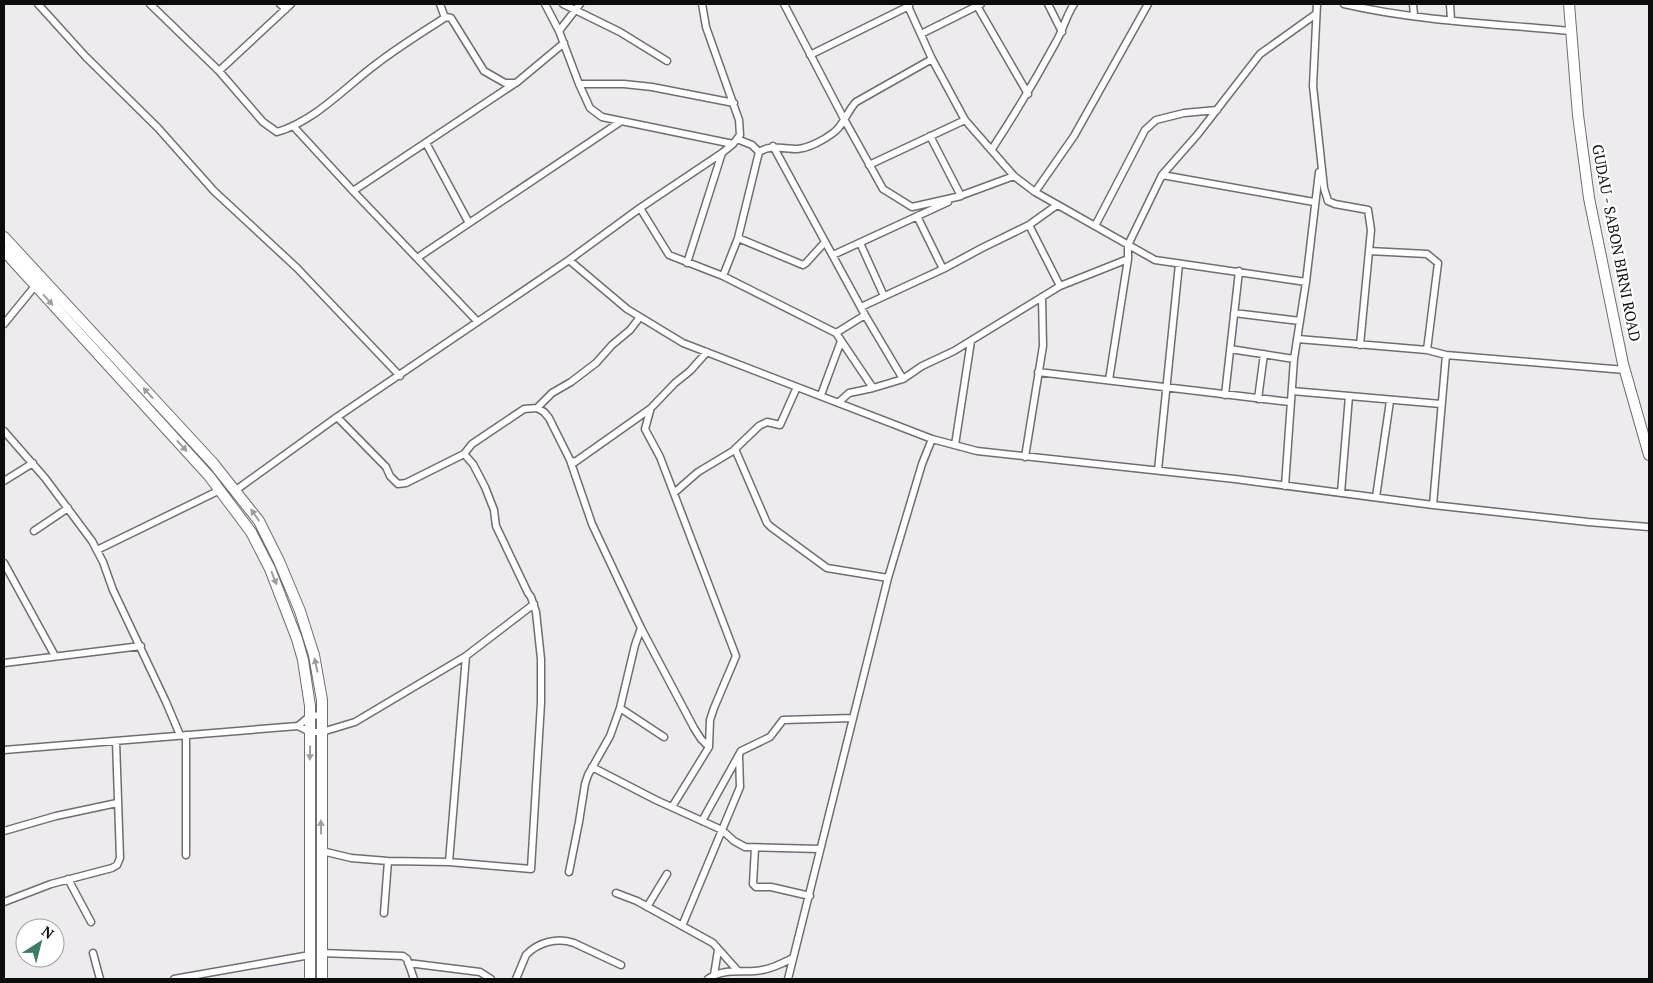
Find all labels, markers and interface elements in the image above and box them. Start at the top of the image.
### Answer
street label: GUDAU - SABON BIRNI ROAD [1588,143,1646,343]
one-way arrow [42,294,54,306]
one-way arrow [142,387,154,399]
one-way arrow [176,440,188,452]
one-way arrow [250,508,260,522]
one-way arrow [270,571,278,586]
one-way arrow [312,657,320,672]
one-way arrow [306,745,314,761]
one-way arrow [317,818,325,834]
north arrow [15,918,65,968]
text: N [38,921,58,943]

